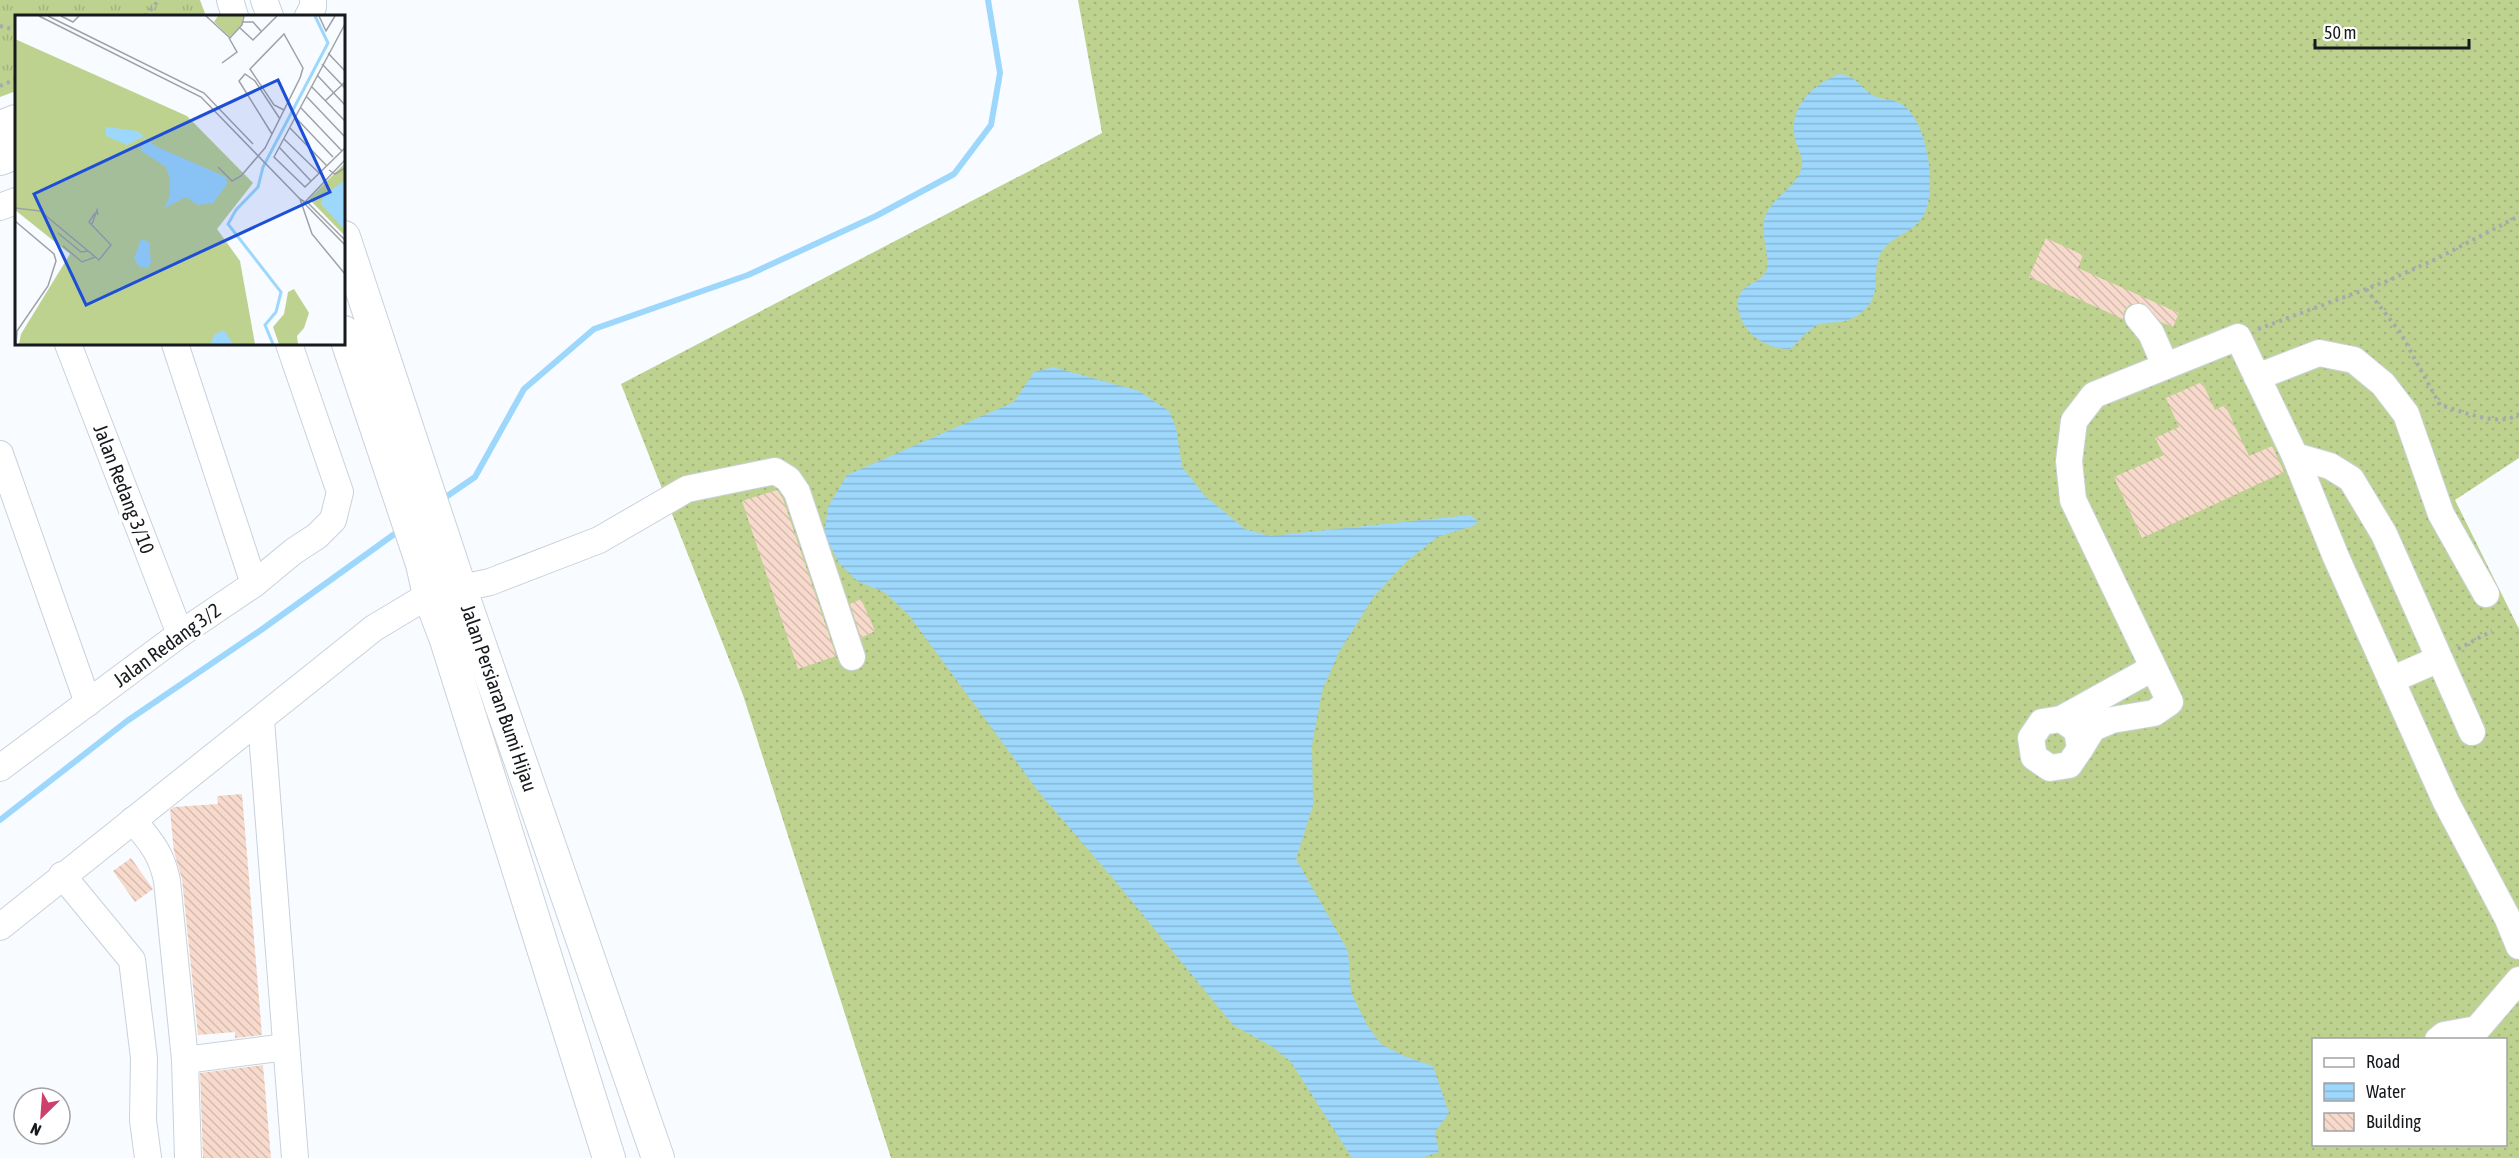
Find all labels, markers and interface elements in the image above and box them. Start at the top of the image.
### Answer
scale bar [2315,12,2470,50]
inset map [15,15,345,345]
text: 50 m [2324,22,2356,43]
street label: Jalan Redang 3/10 [89,421,160,557]
street label: Jalan Redang 3/2 [109,598,225,691]
street label: Jalan Persiaran Bumi Hijau [457,601,542,794]
legend [2312,1038,2507,1146]
text: Road [2366,1051,2400,1072]
text: Water [2366,1081,2406,1102]
north arrow [12,1086,72,1146]
text: Building [2366,1111,2421,1132]
text: N [28,1119,44,1140]

